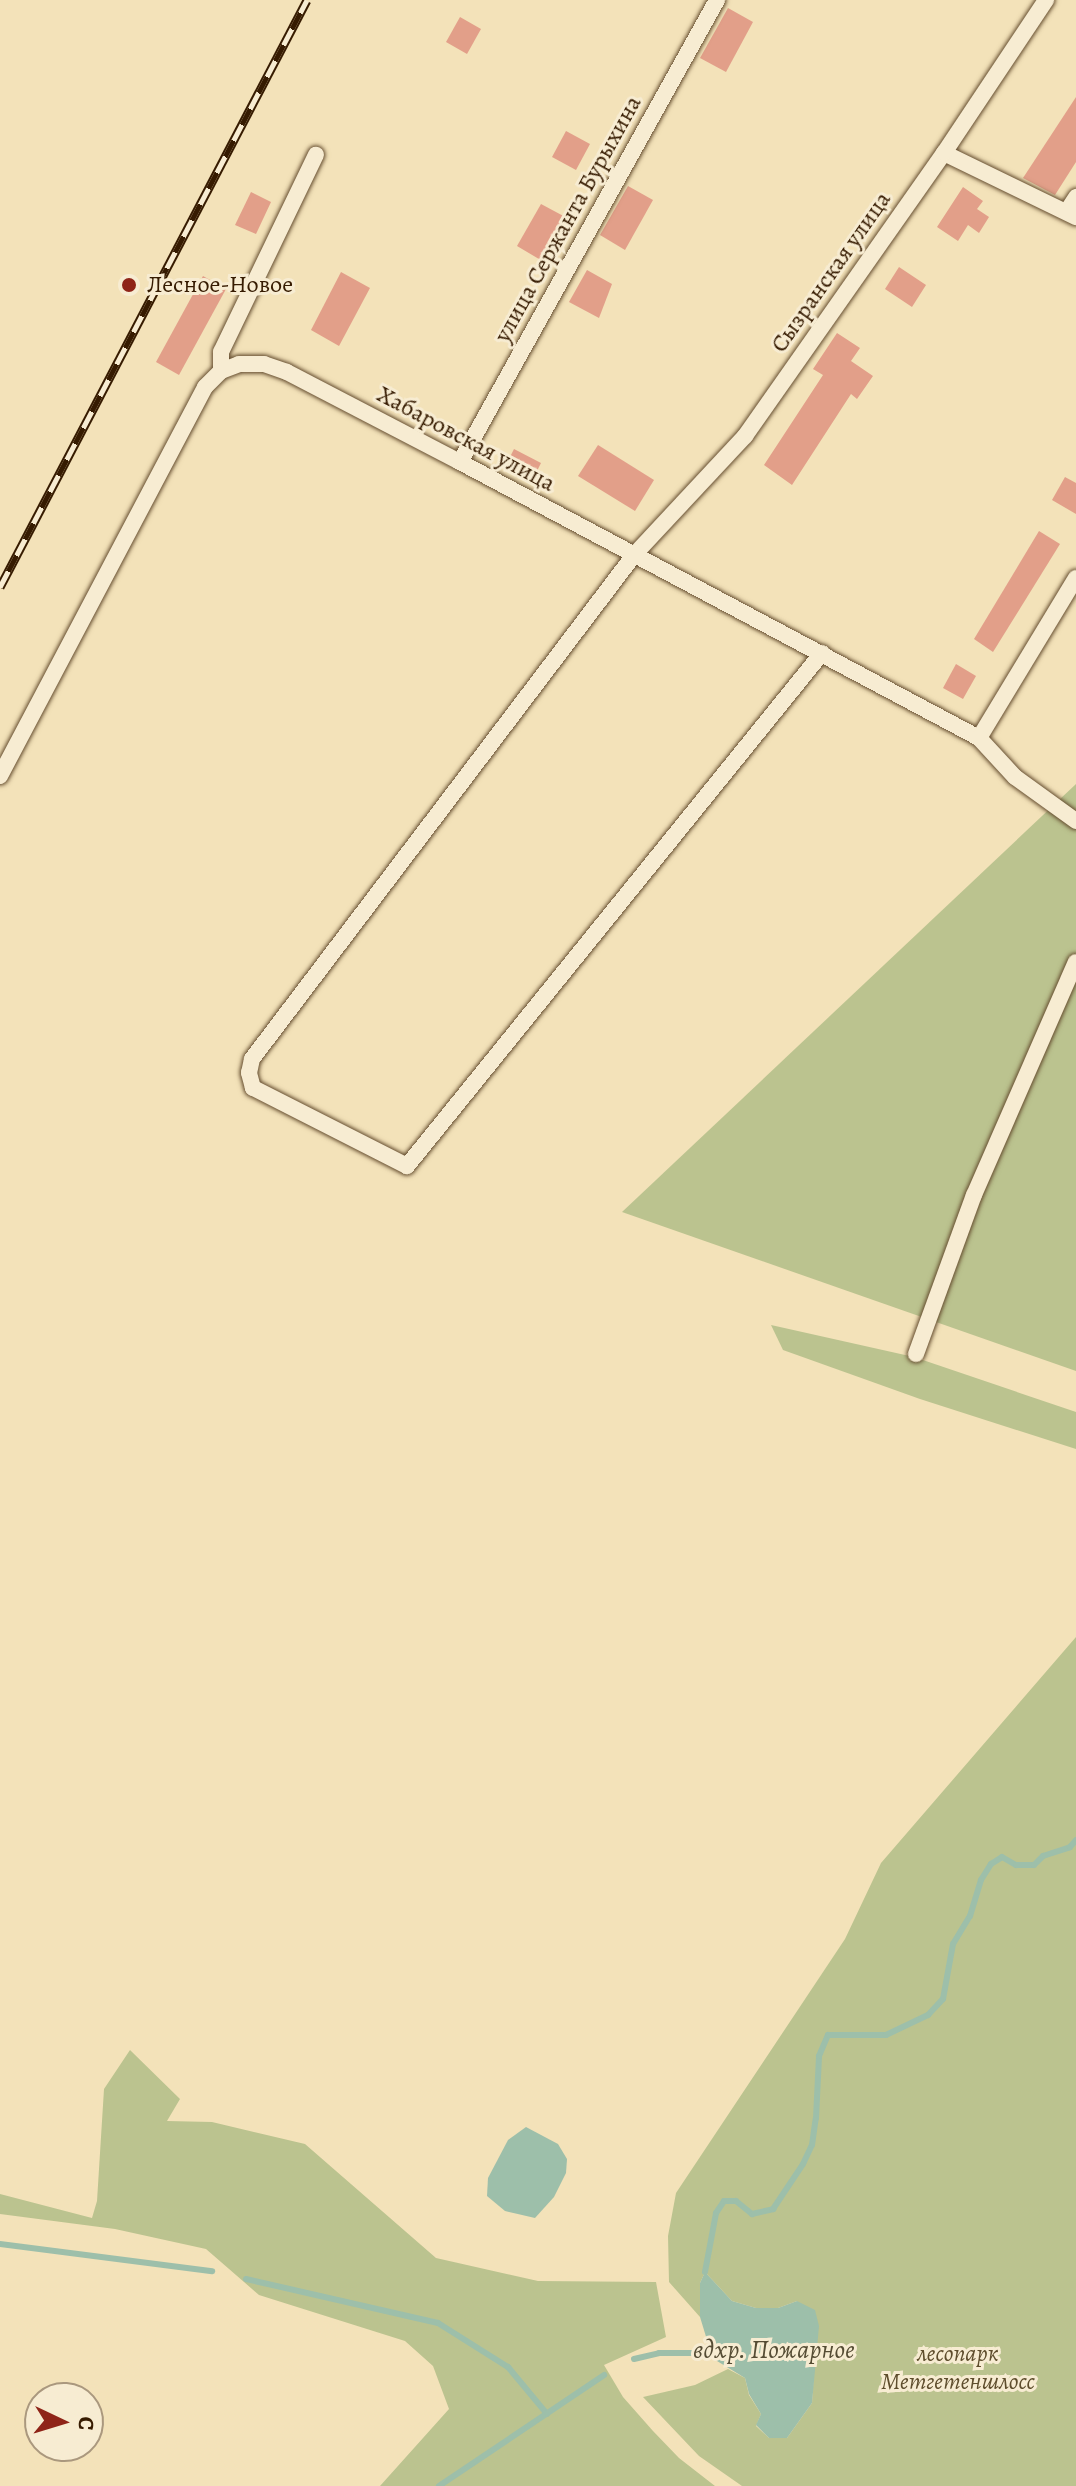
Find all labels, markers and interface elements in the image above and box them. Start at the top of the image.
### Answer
street label: улица Сержанта Бурыхина [488,91,648,347]
street label: Сызранская улица [765,186,897,358]
place label: Лесное-Новое [147,271,293,299]
marker: Лесное-Новое [118,274,140,296]
street label: Хабаровская улица [372,380,560,498]
water label: вдхр. Пожарное [693,2334,855,2366]
park label: лесопарк Метгетеншлосс [881,2340,1035,2396]
north arrow [24,2382,104,2462]
text: С [71,2416,101,2431]

